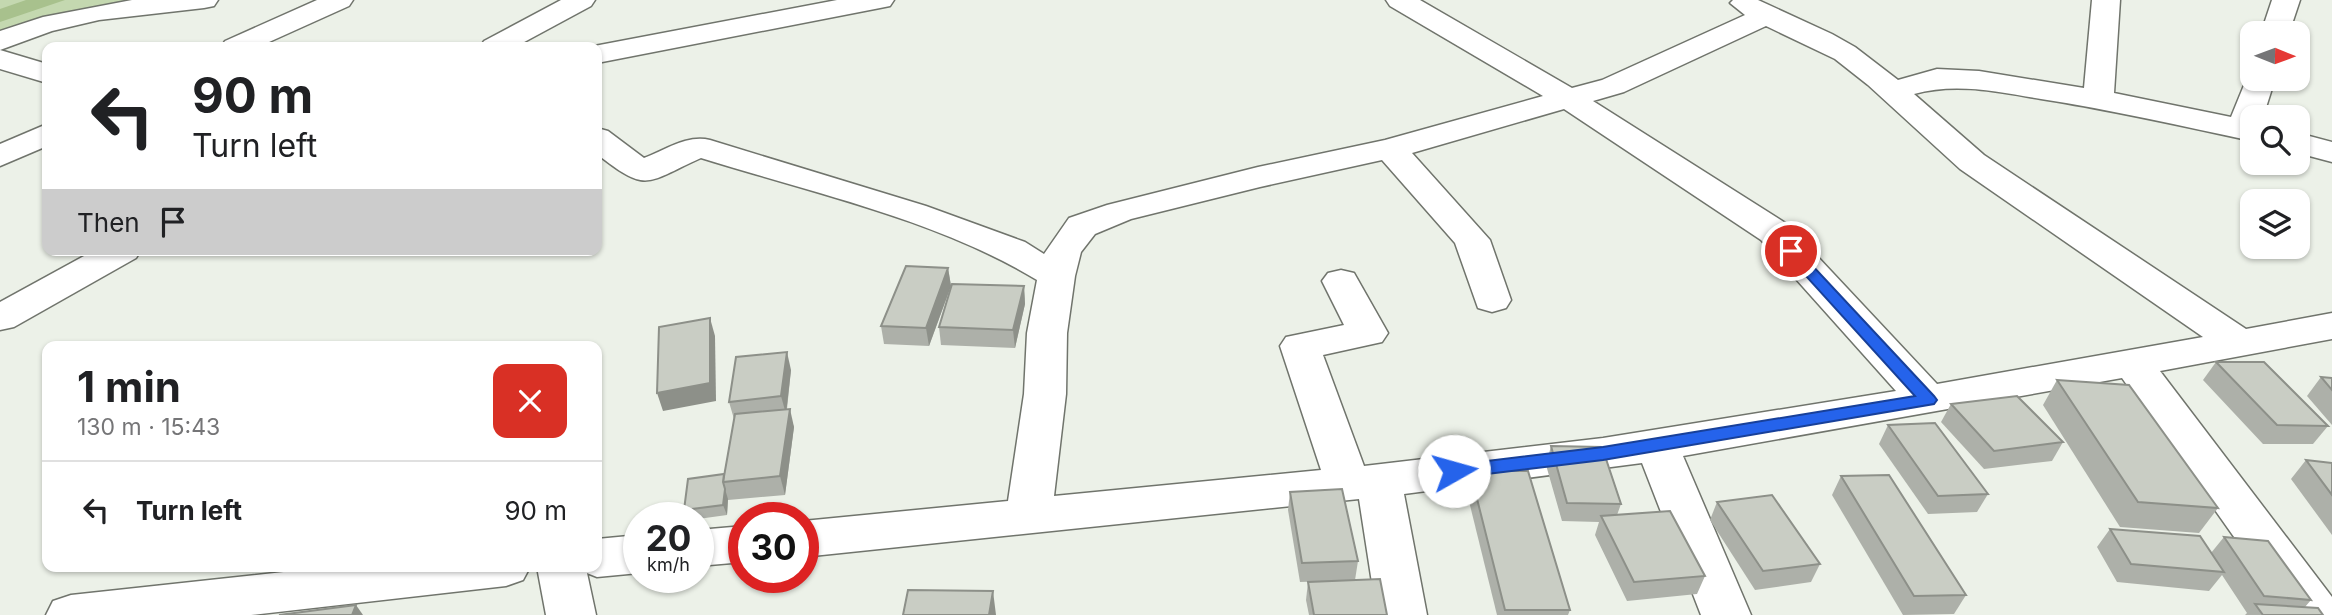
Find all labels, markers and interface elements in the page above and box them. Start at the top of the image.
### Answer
north arrow [2240,21,2310,91]
map controls [2240,21,2310,259]
text: 90 m [192,66,313,125]
icon: left [77,70,168,161]
button: search [2240,105,2310,175]
text: Turn left [192,126,317,165]
button: layers [2240,189,2310,259]
icon: arrive [154,203,192,241]
text: Then [77,207,140,238]
pin [1761,221,1821,281]
icon: arrive [1772,232,1810,270]
text: 1 min [77,361,181,412]
button: close [493,364,567,438]
text: 130 m · 15:43 [77,413,220,441]
position arrow [1417,434,1491,508]
icon: left [77,491,115,529]
text: Turn left [136,495,242,526]
text: 90 m [504,495,567,526]
speed limit sign: 30 [728,502,819,593]
text: 20 [646,517,691,559]
text: km/h [647,554,690,575]

